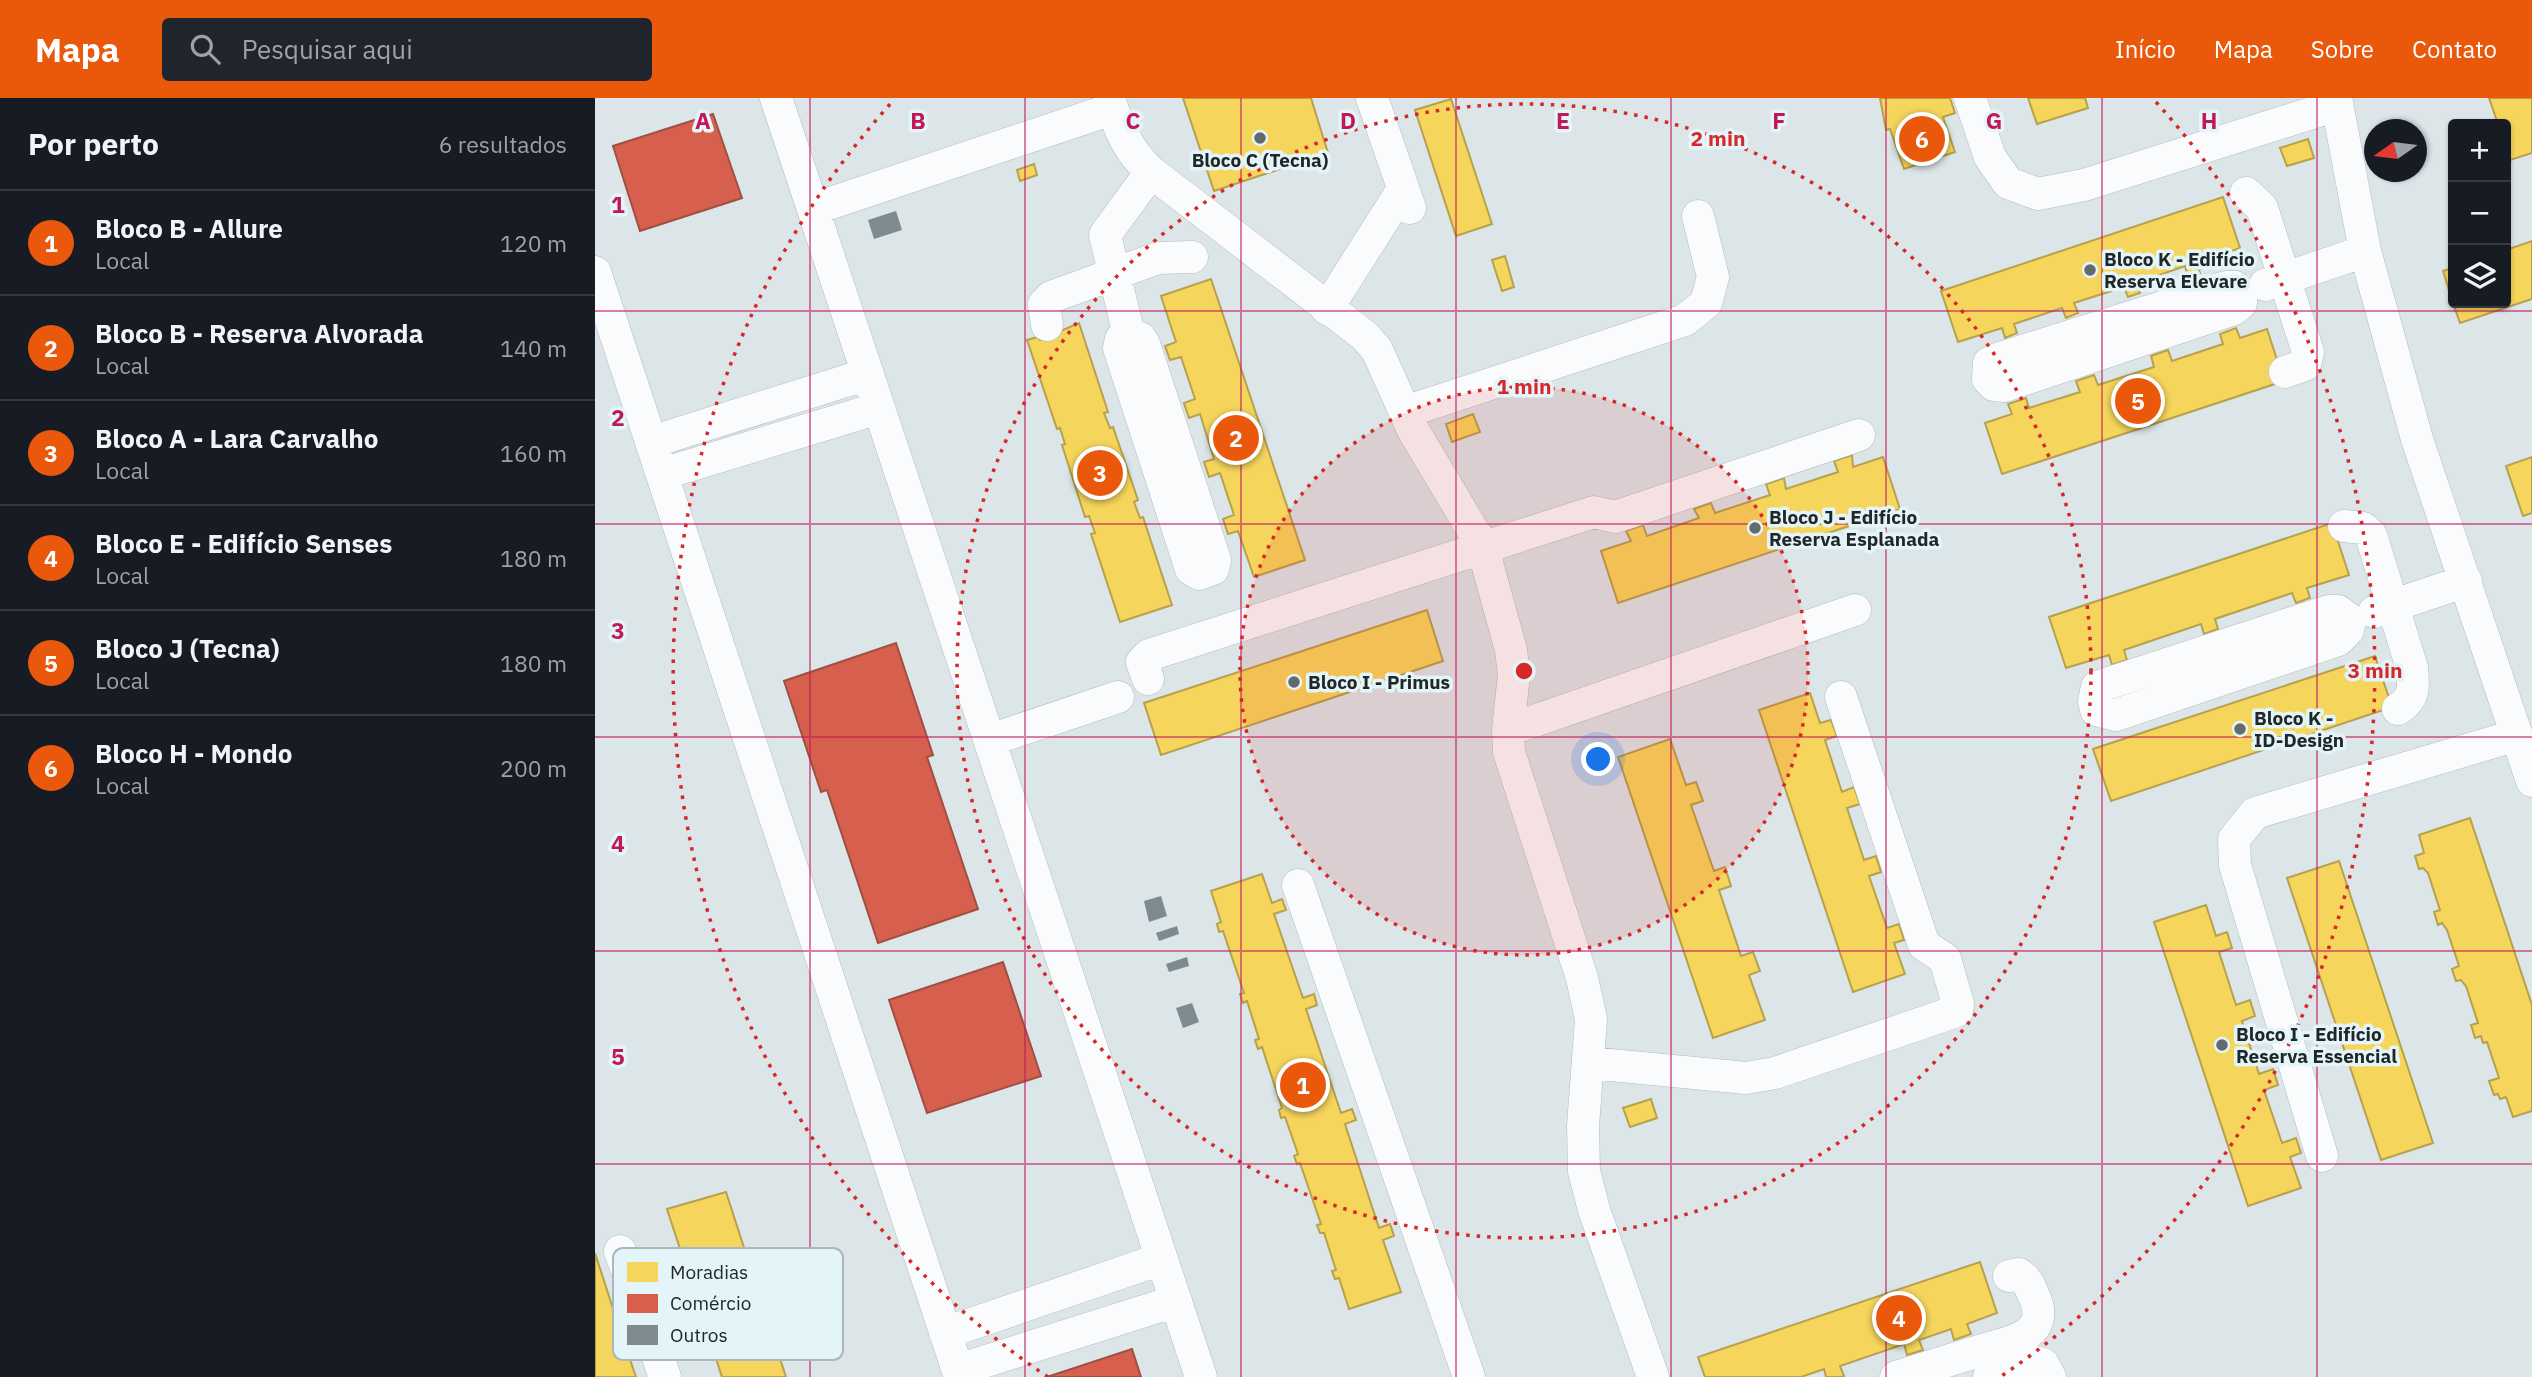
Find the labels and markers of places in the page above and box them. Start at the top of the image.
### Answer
pin: 6 [1899,113,1945,165]
marker: Bloco C (Tecna) [1252,130,1268,146]
place label: Bloco C (Tecna) [1192,148,1328,172]
place label: Bloco K - Edifício Reserva Elevare [2104,247,2255,293]
marker: Bloco K - Edifício Reserva Elevare [2082,262,2098,278]
pin: 5 [2115,375,2161,427]
pin: 2 [1213,412,1259,464]
pin: 3 [1077,447,1123,499]
place label: Bloco J - Edifício Reserva Esplanada [1769,505,1940,551]
marker: Bloco J - Edifício Reserva Esplanada [1747,520,1763,536]
centre of rings [1512,659,1536,683]
place label: Bloco I - Primus [1308,670,1450,694]
marker: Bloco I - Primus [1286,674,1302,690]
place label: Bloco K - ID-Design [2254,706,2344,752]
marker: Bloco K - ID-Design [2232,721,2248,737]
place label: Bloco I - Edifício Reserva Essencial [2236,1022,2397,1068]
marker: Bloco I - Edifício Reserva Essencial [2214,1037,2230,1053]
pin: 1 [1280,1059,1326,1111]
pin: 4 [1876,1292,1922,1344]

